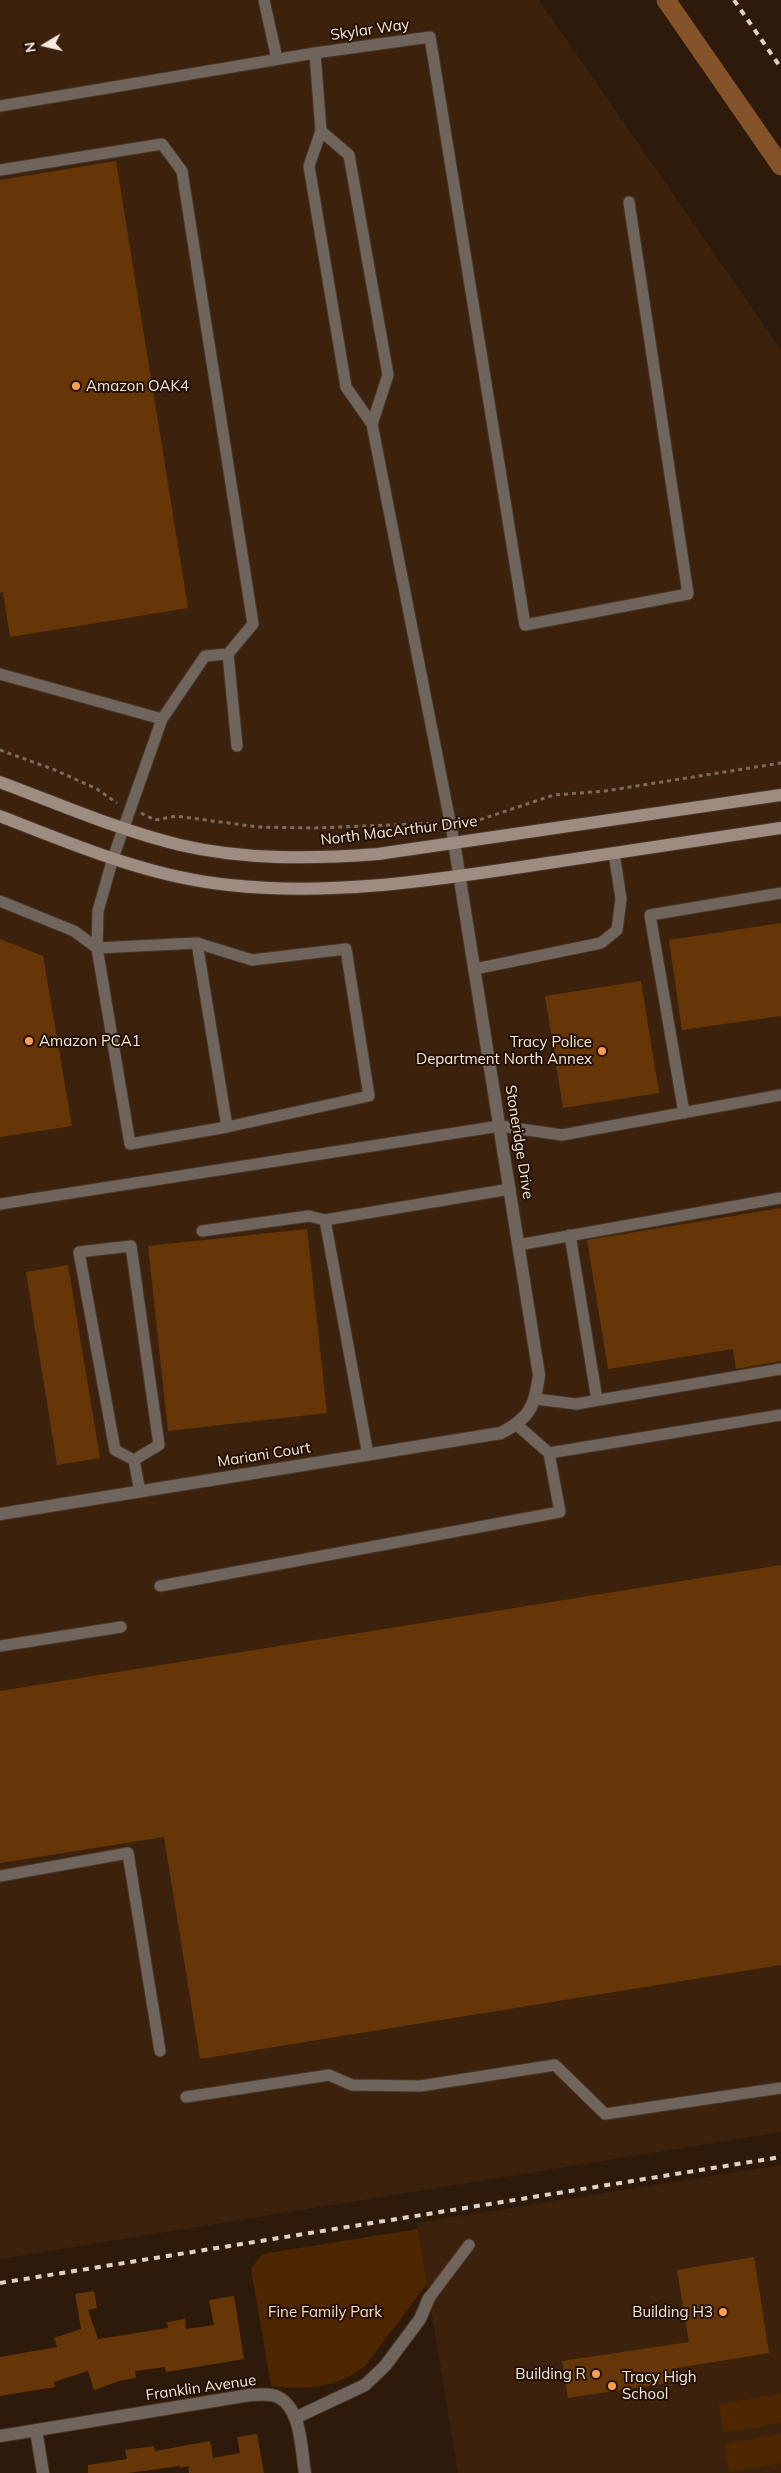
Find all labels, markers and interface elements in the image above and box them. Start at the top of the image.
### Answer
street label: Skylar Way [329,16,411,44]
north arrow [20,20,70,70]
text: N [20,41,40,54]
place label: Amazon OAK4 [86,377,189,395]
marker: Amazon OAK4 [70,380,82,392]
street label: North MacArthur Drive [319,812,479,850]
place label: Amazon PCA1 [39,1032,141,1050]
place label: Tracy Police Department North Annex [416,1033,592,1068]
marker: Amazon PCA1 [23,1035,35,1047]
marker: Tracy Police Department North Annex [596,1045,608,1057]
street label: Stoneridge Drive [501,1084,537,1200]
street label: Mariani Court [216,1439,312,1471]
park label: Fine Family Park [268,2303,382,2321]
place label: Building H3 [632,2303,713,2321]
marker: Building H3 [717,2306,729,2318]
place label: Building R [515,2365,586,2383]
marker: Building R [590,2368,602,2380]
place label: Tracy High School [622,2368,697,2403]
street label: Franklin Avenue [145,2371,257,2405]
marker: Tracy High School [606,2380,618,2392]

